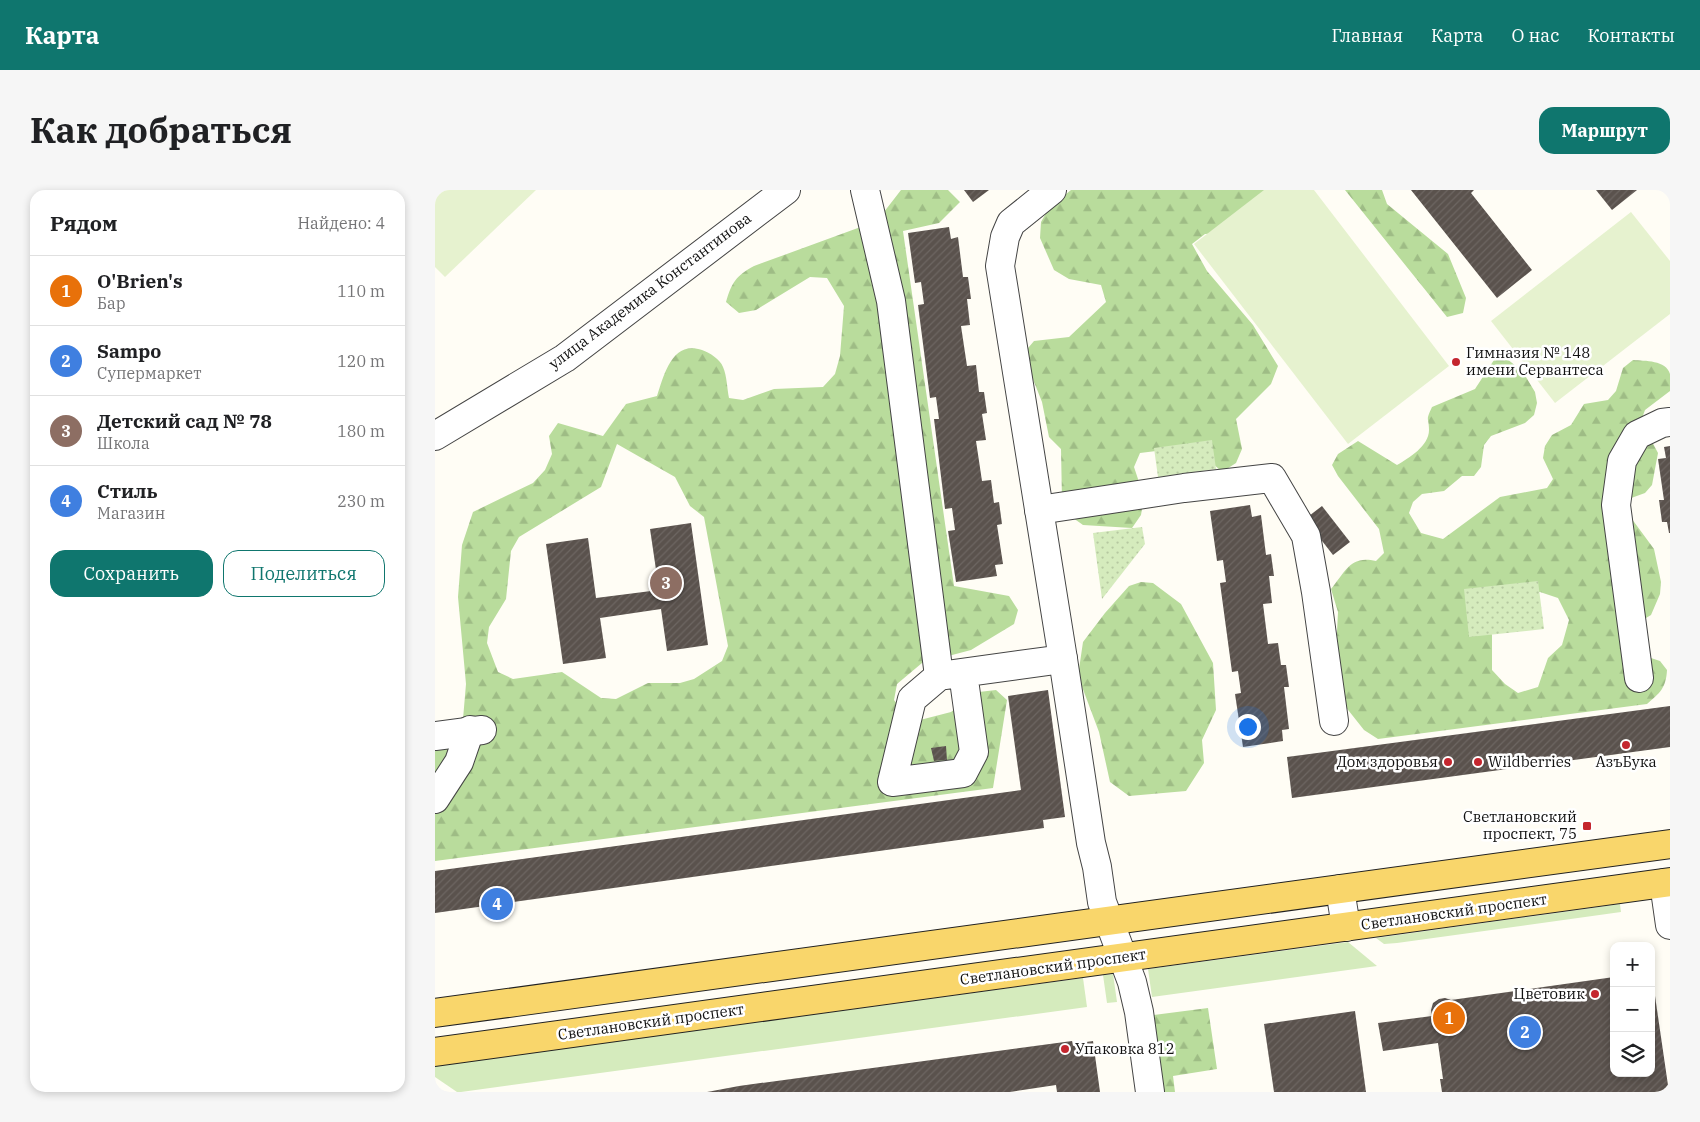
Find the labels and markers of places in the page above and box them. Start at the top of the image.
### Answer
place label: Гимназия № 148 имени Сервантеса [1466,343,1604,379]
marker: Гимназия № 148 имени Сервантеса [1450,356,1462,368]
pin: 3 [650,564,682,602]
marker: АзъБука [1620,739,1632,751]
place label: Дом здоровья [1337,752,1438,771]
place label: Wildberries [1488,752,1571,771]
place label: АзъБука [1595,752,1657,771]
marker: Дом здоровья [1442,756,1454,768]
marker: Wildberries [1472,756,1484,768]
place label: Светлановский проспект, 75 [1463,807,1577,843]
marker: Светлановский проспект, 75 [1581,820,1593,832]
pin: 4 [481,885,513,923]
place label: Цветовик [1513,984,1585,1003]
marker: Цветовик [1589,988,1601,1000]
pin: 1 [1433,999,1465,1037]
pin: 2 [1509,1013,1541,1051]
place label: Упаковка 812 [1075,1039,1175,1058]
marker: Упаковка 812 [1059,1043,1071,1055]

